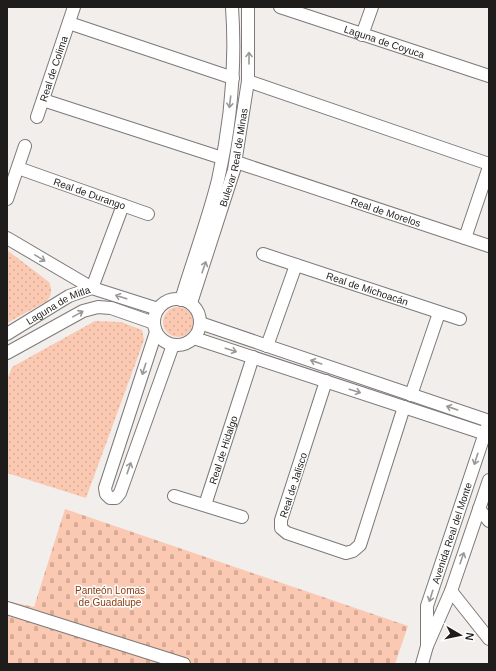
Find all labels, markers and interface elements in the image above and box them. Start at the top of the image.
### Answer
street label: Laguna de Coyuca [343,24,426,60]
street label: Real de Colima [38,34,70,103]
one-way arrow [245,52,253,65]
one-way arrow [226,95,234,108]
street label: Bulevar Real de Minas [218,107,250,208]
street label: Real de Durango [52,176,127,212]
street label: Real de Morelos [349,196,422,229]
one-way arrow [34,254,46,262]
one-way arrow [200,261,208,273]
street label: Real de Michoacán [325,270,410,308]
street label: Laguna de Mitla [24,284,92,327]
one-way arrow [116,292,128,300]
one-way arrow [72,309,84,317]
one-way arrow [225,347,238,354]
one-way arrow [310,358,322,366]
one-way arrow [140,363,147,376]
one-way arrow [348,388,361,395]
one-way arrow [446,404,458,412]
street label: Real de Hidalgo [207,414,240,486]
street label: Real de Jalisco [278,451,309,519]
one-way arrow [472,453,480,465]
one-way arrow [126,462,134,474]
street label: Avenida Real del Monte [430,481,474,585]
one-way arrow [459,553,467,565]
park label: Panteón Lomas de Guadalupe [75,585,145,608]
one-way arrow [427,589,434,602]
north arrow [440,615,480,655]
text: N [463,632,476,641]

